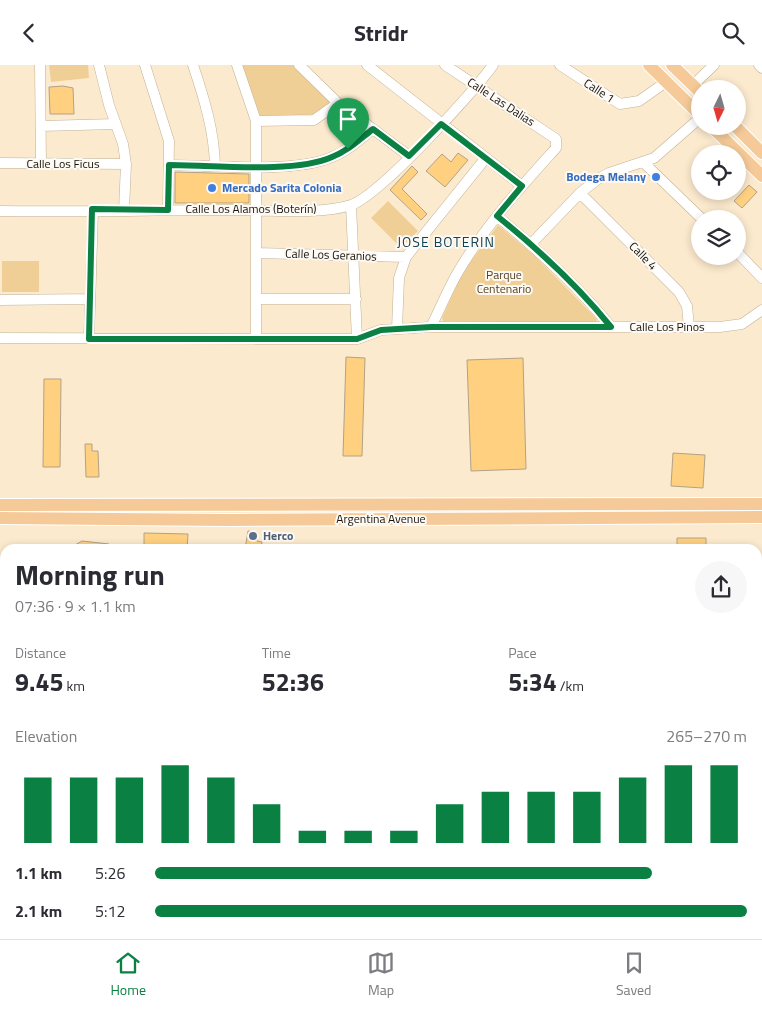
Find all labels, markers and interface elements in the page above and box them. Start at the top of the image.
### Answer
text: Stridr [354,16,408,50]
icon: back [15,19,43,47]
icon: search [719,19,747,47]
street label: Calle Las Dalias [464,73,539,131]
street label: Calle 1 [580,73,619,108]
north arrow [691,80,746,135]
map controls [691,80,746,265]
pin [327,98,369,149]
icon: arrive [334,105,362,133]
button: locate [691,145,746,200]
street label: Calle Los Ficus [26,154,100,173]
place label: Bodega Melany [566,167,646,186]
marker: Bodega Melany [650,171,662,183]
place label: Mercado Sarita Colonia [222,178,342,197]
marker: Mercado Sarita Colonia [206,182,218,194]
street label: Calle Los Alamos (Boterín) [185,199,317,218]
button: layers [691,210,746,265]
district label: JOSE BOTERIN [397,231,495,252]
street label: Calle 4 [625,237,662,274]
street label: Calle Los Geranios [285,243,378,266]
park label: Parque Centenario [477,265,531,298]
street label: Calle Los Pinos [629,317,705,336]
street label: Argentina Avenue [336,509,426,528]
place label: Herco [263,526,293,545]
marker: Herco [247,530,259,542]
text: Morning run [15,553,165,596]
button: share [695,561,747,613]
text: 07:36 · 9 × 1.1 km [15,594,136,618]
text: Distance [15,642,66,663]
text: Time [262,642,291,663]
text: Pace [508,642,537,663]
text: 9.45 [15,663,63,701]
text: 52:36 [262,663,324,701]
text: 5:34 [508,663,557,701]
text: km [63,675,85,696]
text: /km [557,675,584,696]
text: Elevation [15,724,77,748]
text: 265–270 m [666,724,747,748]
text: 1.1 km [15,861,62,885]
text: 5:26 [95,861,125,885]
text: 2.1 km [15,899,62,923]
text: 5:12 [95,899,125,923]
tab: Home [110,949,146,1000]
tab: Map [367,949,395,1000]
tab: Saved [616,949,652,1000]

